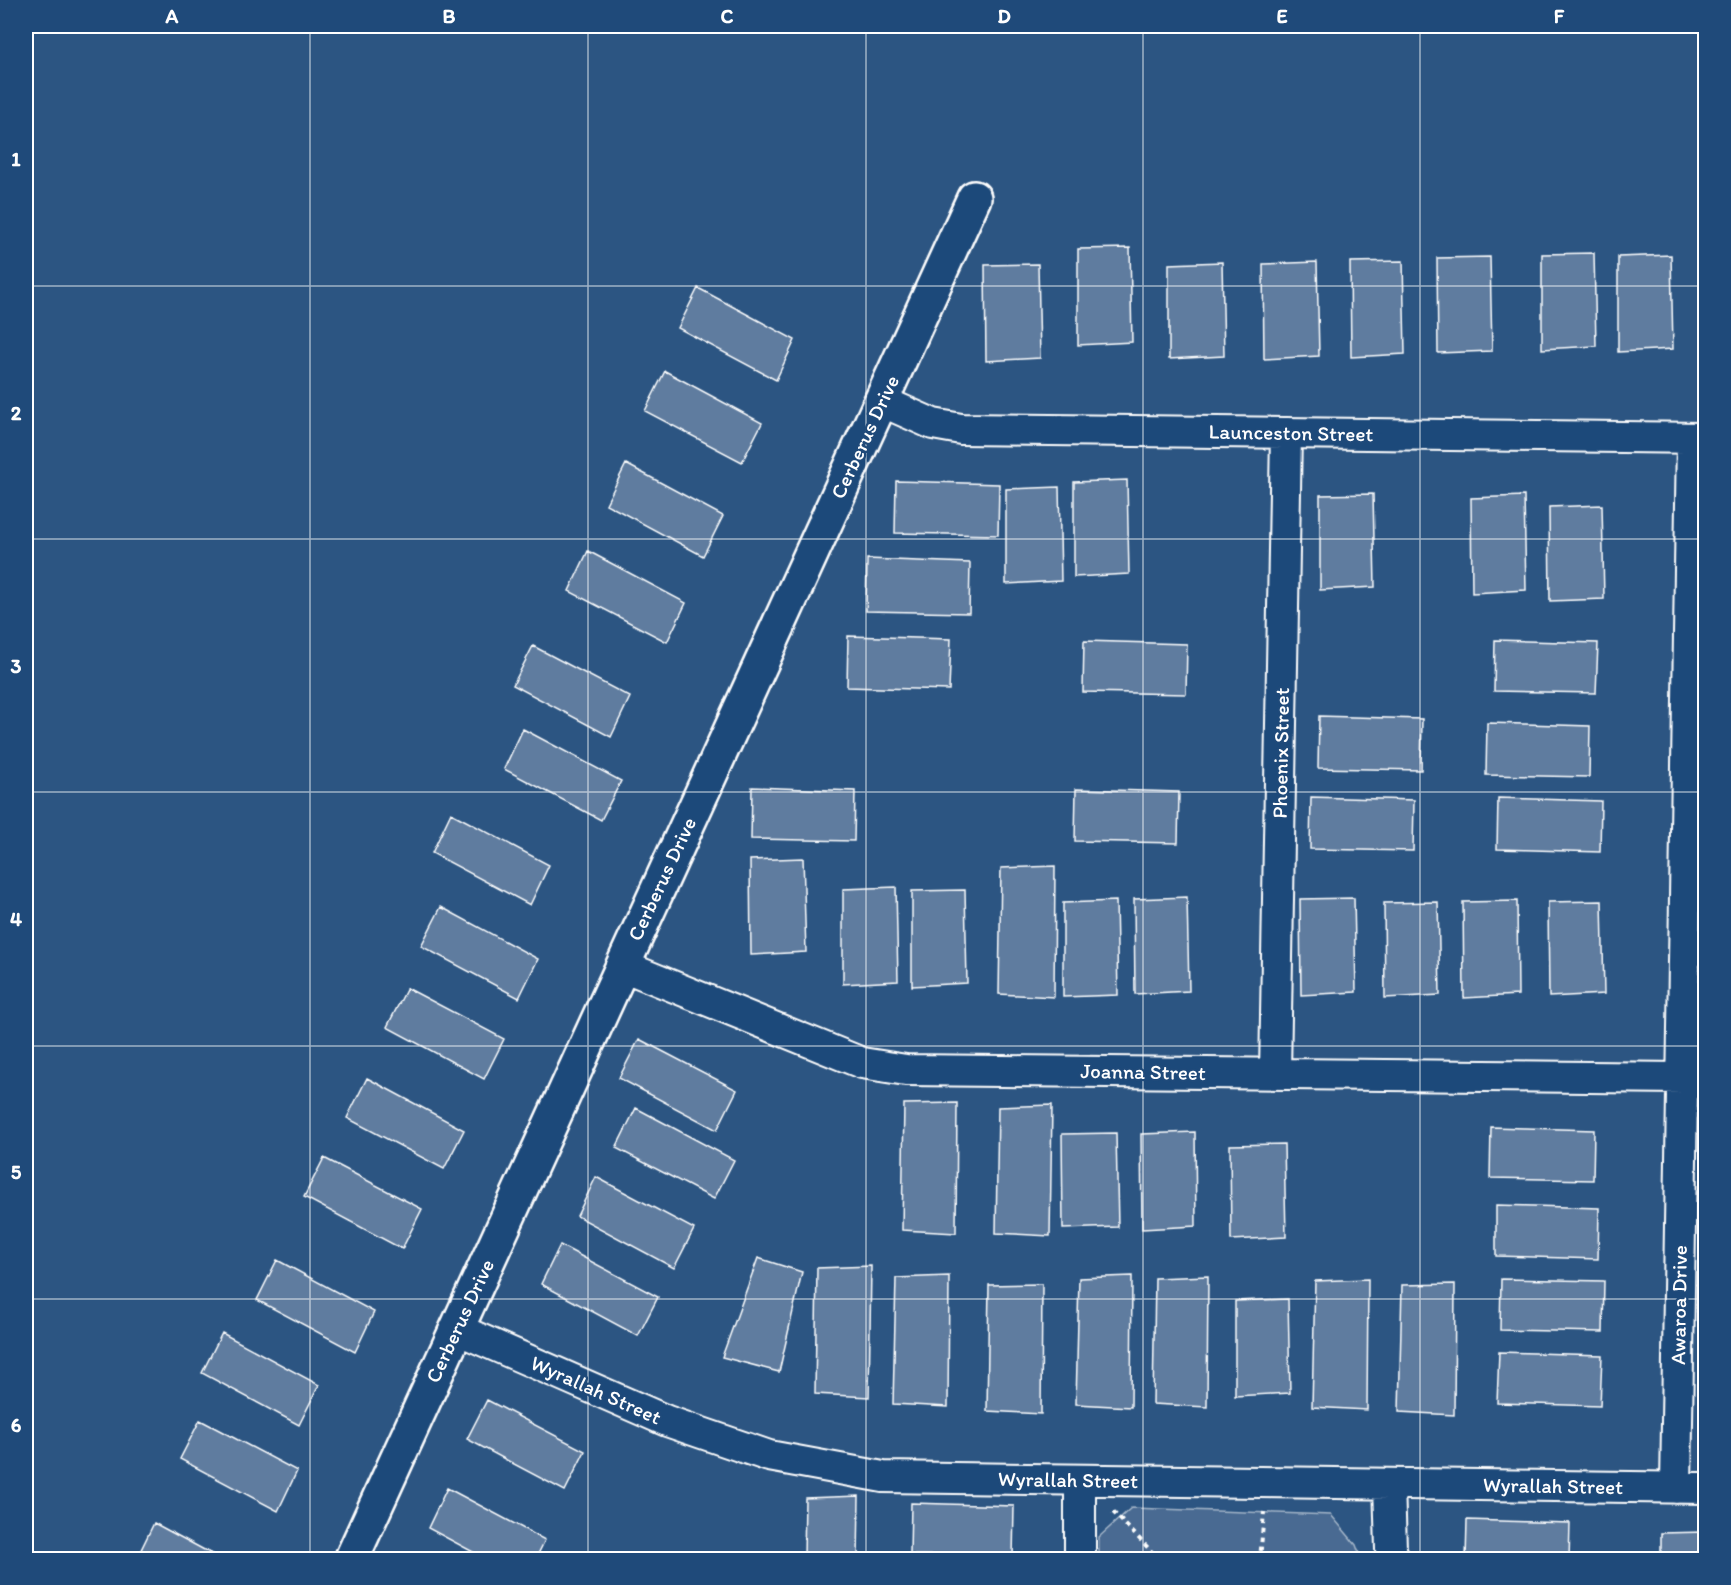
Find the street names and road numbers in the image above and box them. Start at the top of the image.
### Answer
street label: Cerberus Drive [825,371,904,503]
street label: Launceston Street [1209,419,1374,446]
street label: Phoenix Street [1267,687,1294,819]
street label: Cerberus Drive [622,813,701,945]
street label: Joanna Street [1080,1058,1206,1085]
street label: Awaroa Drive [1665,1245,1692,1365]
street label: Cerberus Drive [420,1255,499,1387]
street label: Wyrallah Street [527,1350,665,1430]
street label: Wyrallah Street [998,1466,1138,1493]
street label: Wyrallah Street [1483,1472,1623,1499]

